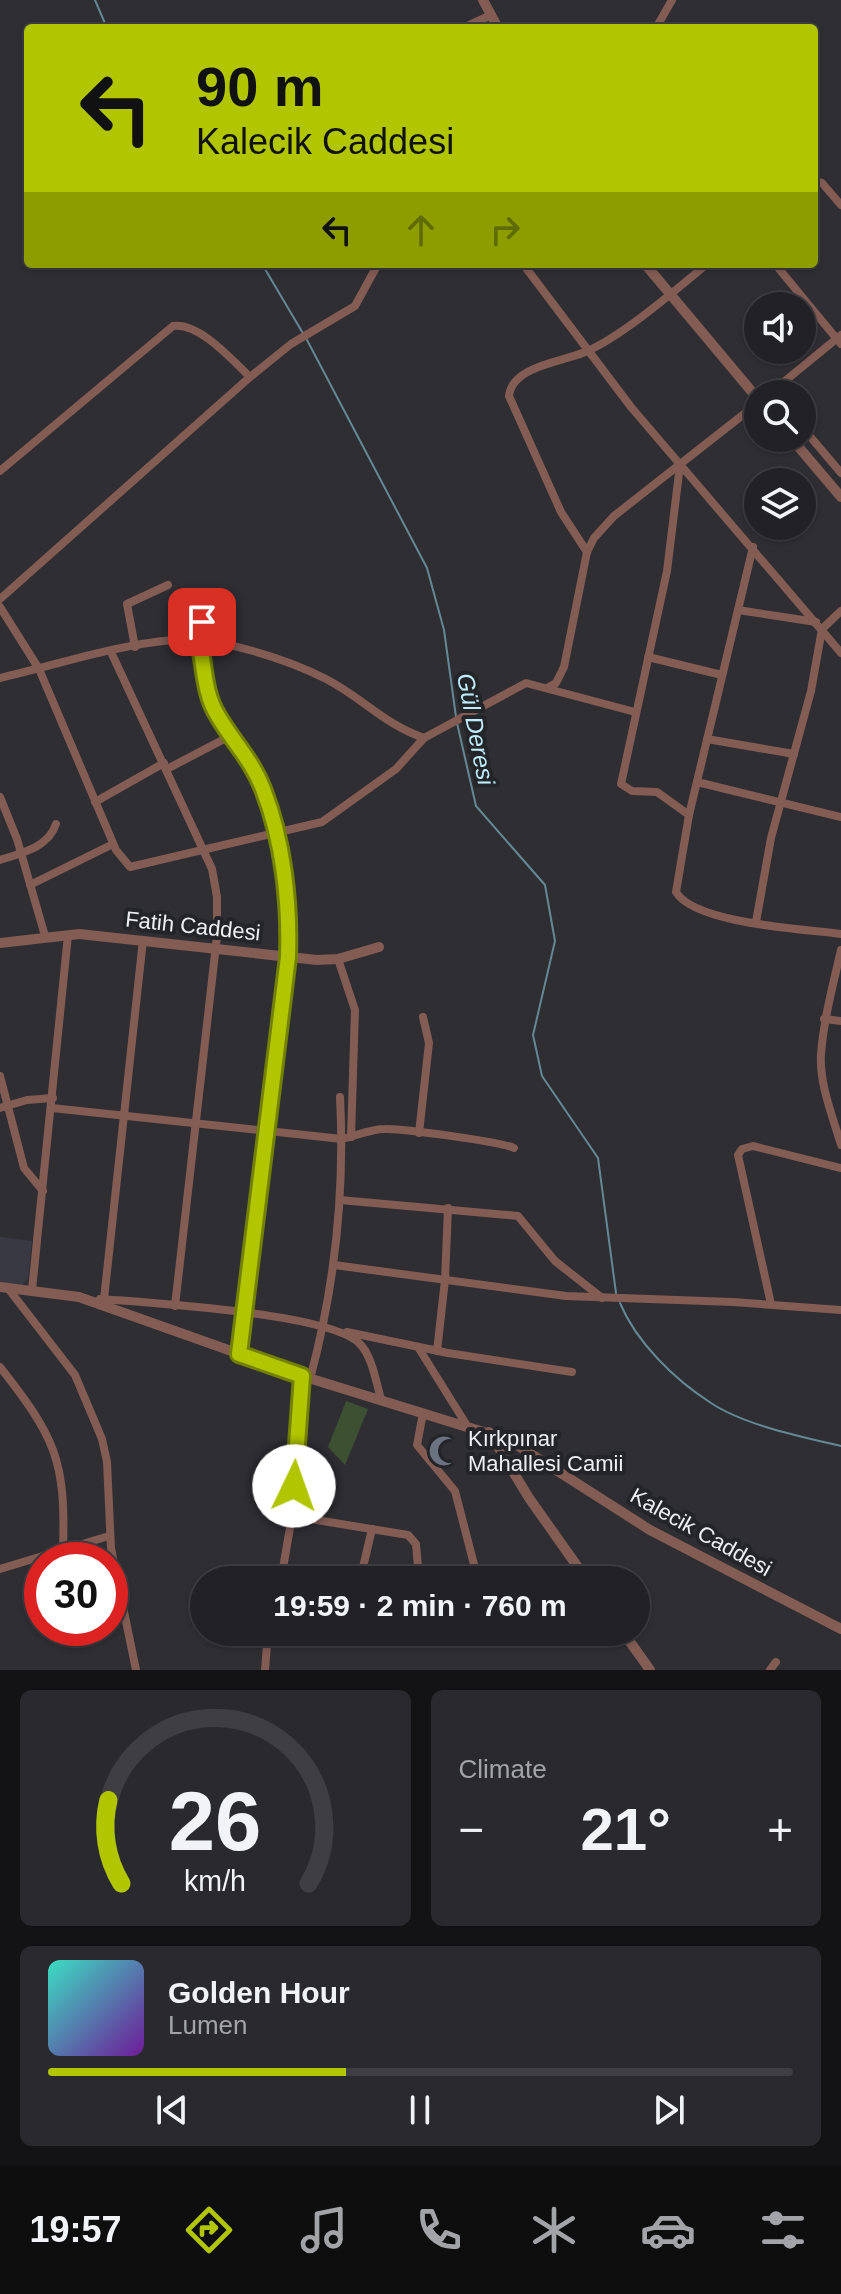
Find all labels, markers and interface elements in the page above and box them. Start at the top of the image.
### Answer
text: 90 m [196,55,324,118]
icon: left [64,56,168,160]
text: Kalecik Caddesi [196,121,454,162]
icon: left [315,208,359,252]
icon: ahead [399,208,443,252]
icon: right [483,208,527,252]
map controls [744,292,816,540]
button: sound [744,292,816,364]
button: search [744,380,816,452]
button: layers [744,468,816,540]
pin [168,588,236,656]
icon: arrive [180,600,224,644]
water label: Gül Deresi [452,671,500,788]
street label: Fatih Caddesi [124,906,262,946]
place label: Kırkpınar Mahallesi Camii [468,1426,623,1476]
mosque icon: Kırkpınar Mahallesi Camii [427,1434,461,1468]
position arrow [252,1444,336,1528]
street label: Kalecik Caddesi [626,1483,776,1581]
speed limit sign: 30 [24,1542,128,1646]
text: 19:59 · 2 min · 760 m [273,1589,567,1622]
text: Climate [459,1754,547,1784]
text: 26 [169,1775,262,1868]
text: 21° [580,1796,671,1863]
text: − [459,1805,484,1854]
text: + [767,1805,793,1854]
text: km/h [184,1865,246,1897]
text: Golden Hour [168,1976,350,2009]
text: Lumen [168,2010,248,2040]
icon: previous [150,2088,194,2132]
icon: pause [398,2088,442,2132]
icon: next [647,2088,691,2132]
icon: directions [181,2202,237,2258]
icon: music [296,2202,352,2258]
icon: phone [411,2202,467,2258]
icon: climate [526,2202,582,2258]
icon: car [640,2202,696,2258]
icon: filters [755,2202,811,2258]
text: 19:57 [29,2209,122,2250]

